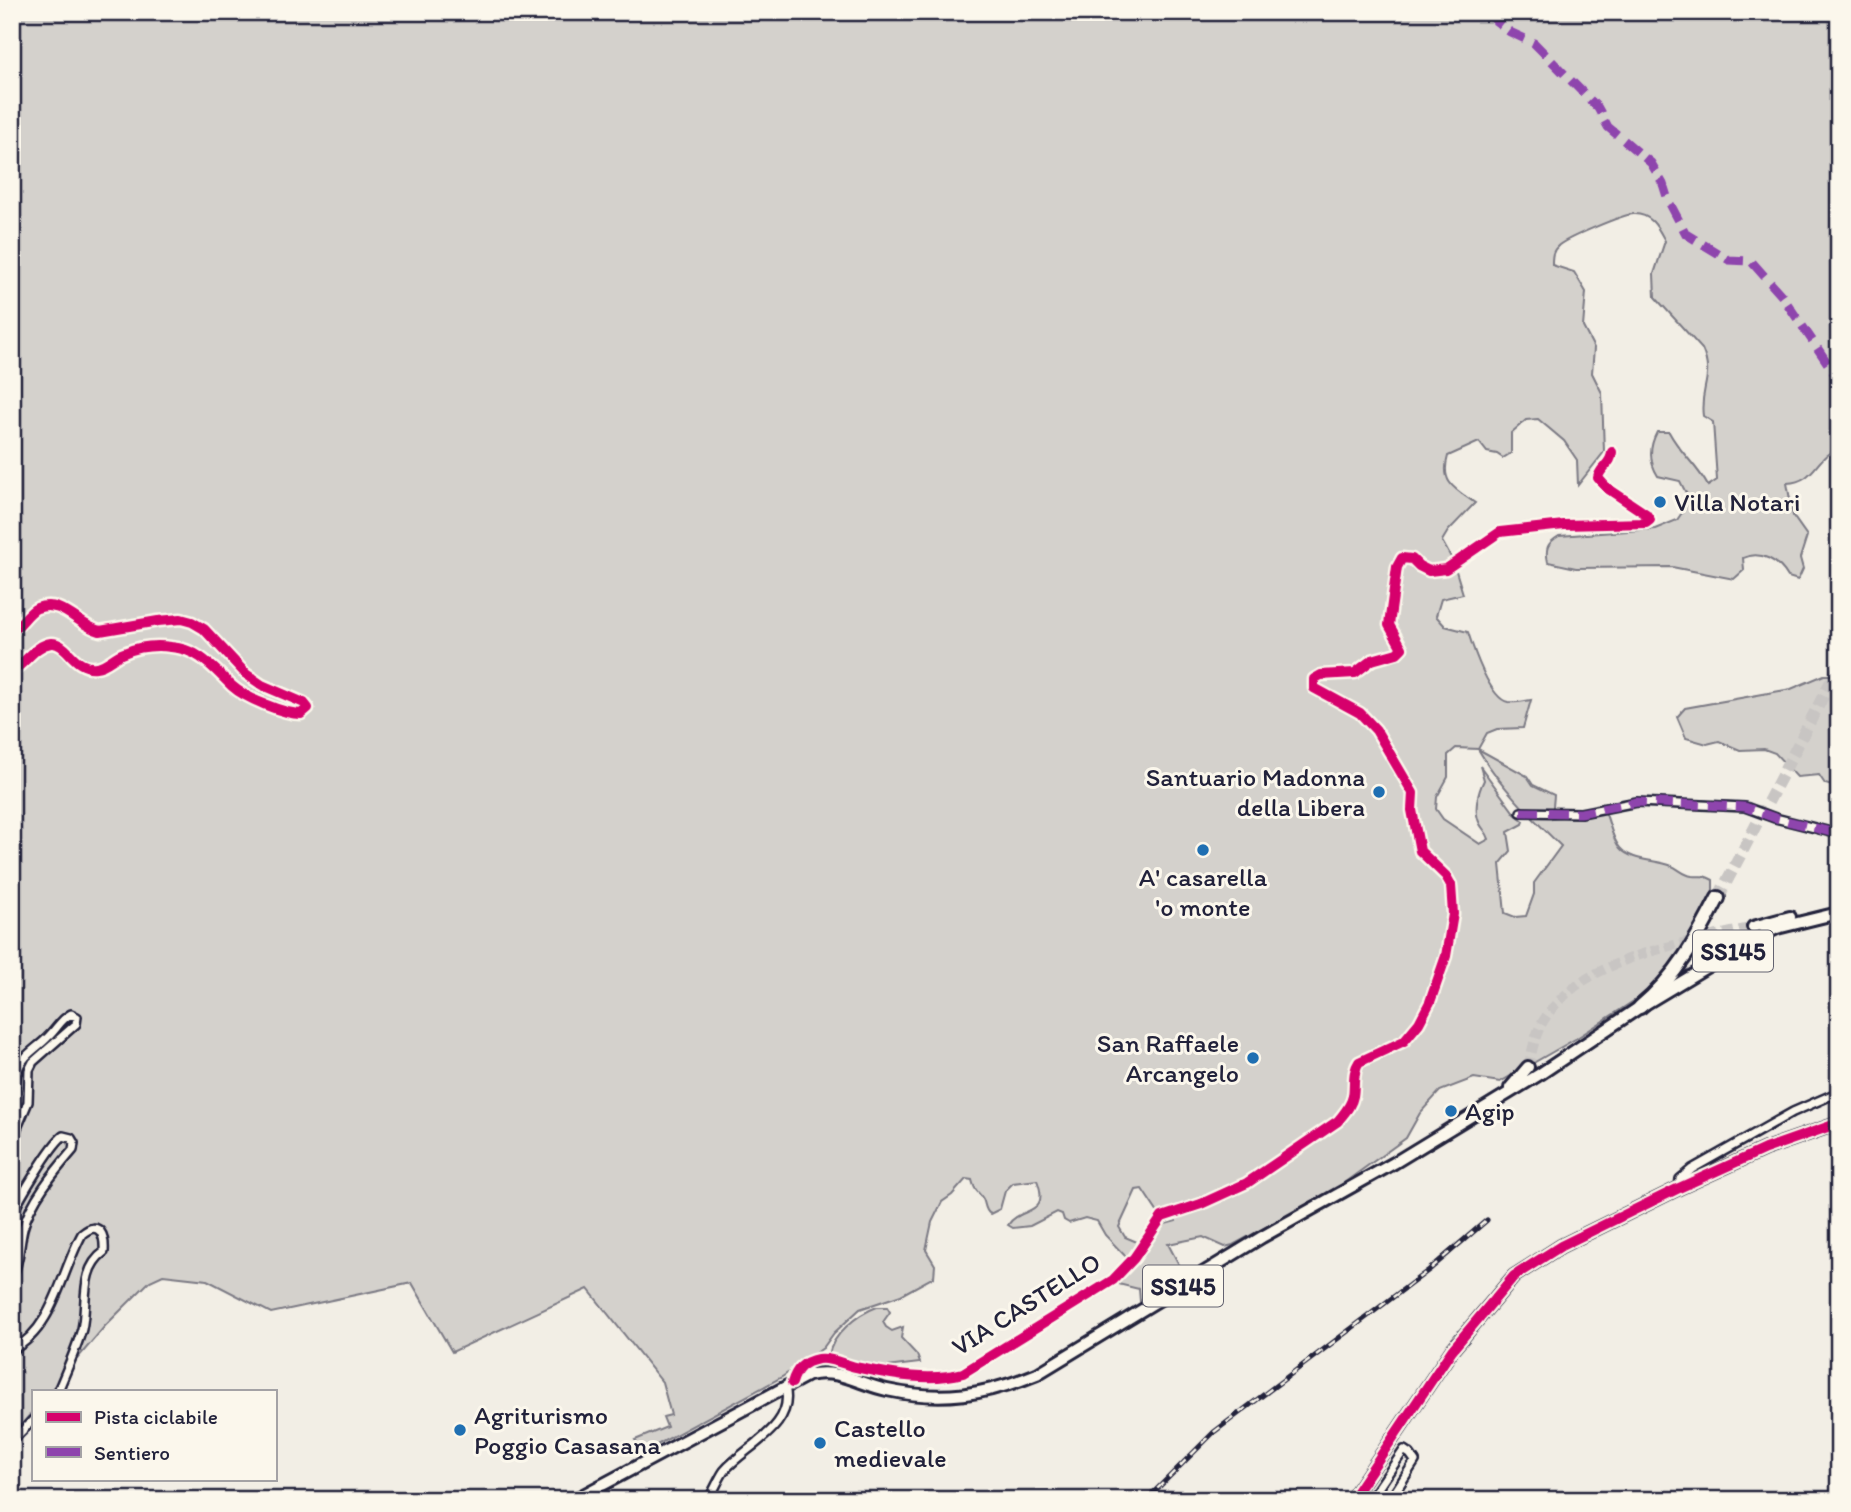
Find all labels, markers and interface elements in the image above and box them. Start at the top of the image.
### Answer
place label: Villa Notari [1674,486,1800,518]
marker: Villa Notari [1652,494,1668,510]
place label: Santuario Madonna della Libera [1146,761,1365,823]
marker: Santuario Madonna della Libera [1371,784,1387,800]
marker: A' casarella 'o monte [1195,842,1211,858]
place label: A' casarella 'o monte [1139,861,1268,923]
road number: SS145 [1693,931,1773,972]
place label: San Raffaele Arcangelo [1097,1027,1239,1089]
marker: San Raffaele Arcangelo [1245,1050,1261,1066]
place label: Agip [1465,1095,1514,1127]
marker: Agip [1443,1103,1459,1119]
street label: VIA CASTELLO [946,1246,1106,1362]
road number: SS145 [1143,1266,1223,1306]
legend [32,1390,276,1480]
place label: Agriturismo Poggio Casasana [474,1399,661,1461]
text: Pista ciclabile [94,1404,218,1429]
place label: Castello medievale [834,1412,947,1474]
marker: Agriturismo Poggio Casasana [452,1422,468,1438]
marker: Castello medievale [812,1435,828,1451]
text: Sentiero [94,1440,170,1465]

